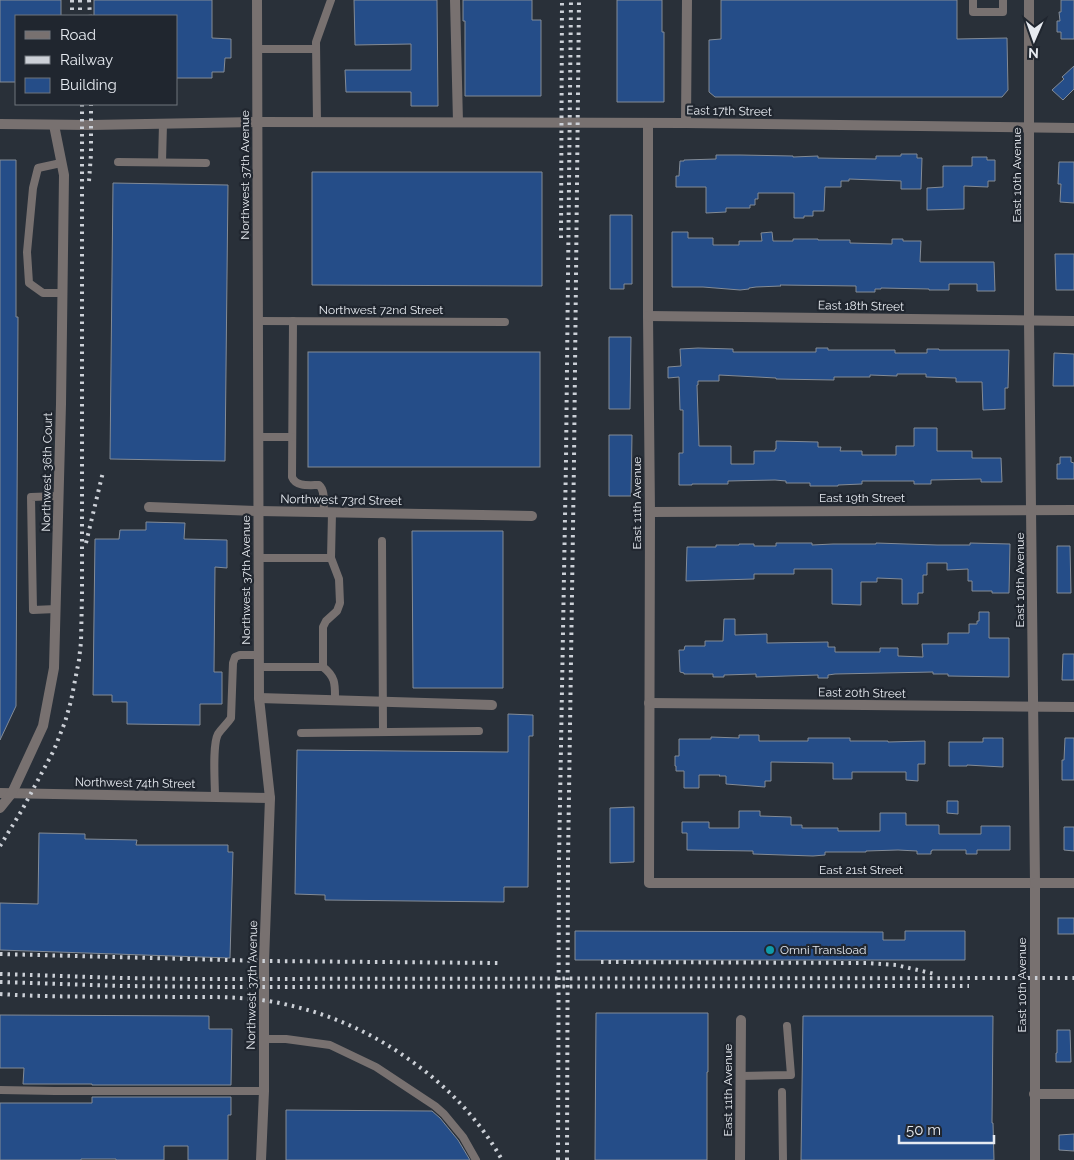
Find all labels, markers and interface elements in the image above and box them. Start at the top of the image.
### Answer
legend [15,15,178,105]
north arrow [1009,15,1059,65]
text: Road [60,26,96,44]
text: N [1028,45,1039,61]
text: Railway [60,51,113,69]
text: Building [60,76,117,94]
street label: East 17th Street [686,103,772,119]
street label: Northwest 37th Avenue [238,110,252,240]
street label: East 10th Avenue [1010,128,1024,222]
street label: East 18th Street [818,298,904,314]
street label: Northwest 72nd Street [319,303,443,317]
street label: Northwest 36th Court [39,412,55,532]
street label: East 11th Avenue [630,457,644,549]
street label: East 19th Street [819,491,905,505]
street label: Northwest 73rd Street [280,492,402,508]
street label: Northwest 37th Avenue [239,515,253,645]
street label: East 10th Avenue [1013,533,1027,627]
street label: East 20th Street [818,685,906,701]
street label: Northwest 74th Street [75,775,195,791]
street label: East 21st Street [819,863,903,877]
street label: Northwest 37th Avenue [244,920,260,1050]
street label: East 10th Avenue [1015,938,1029,1032]
place label: Omni Transload [780,943,867,957]
marker: Omni Transload [764,944,776,956]
street label: East 11th Avenue [721,1044,735,1136]
scale bar [899,1112,994,1144]
text: 50 m [906,1121,941,1139]

